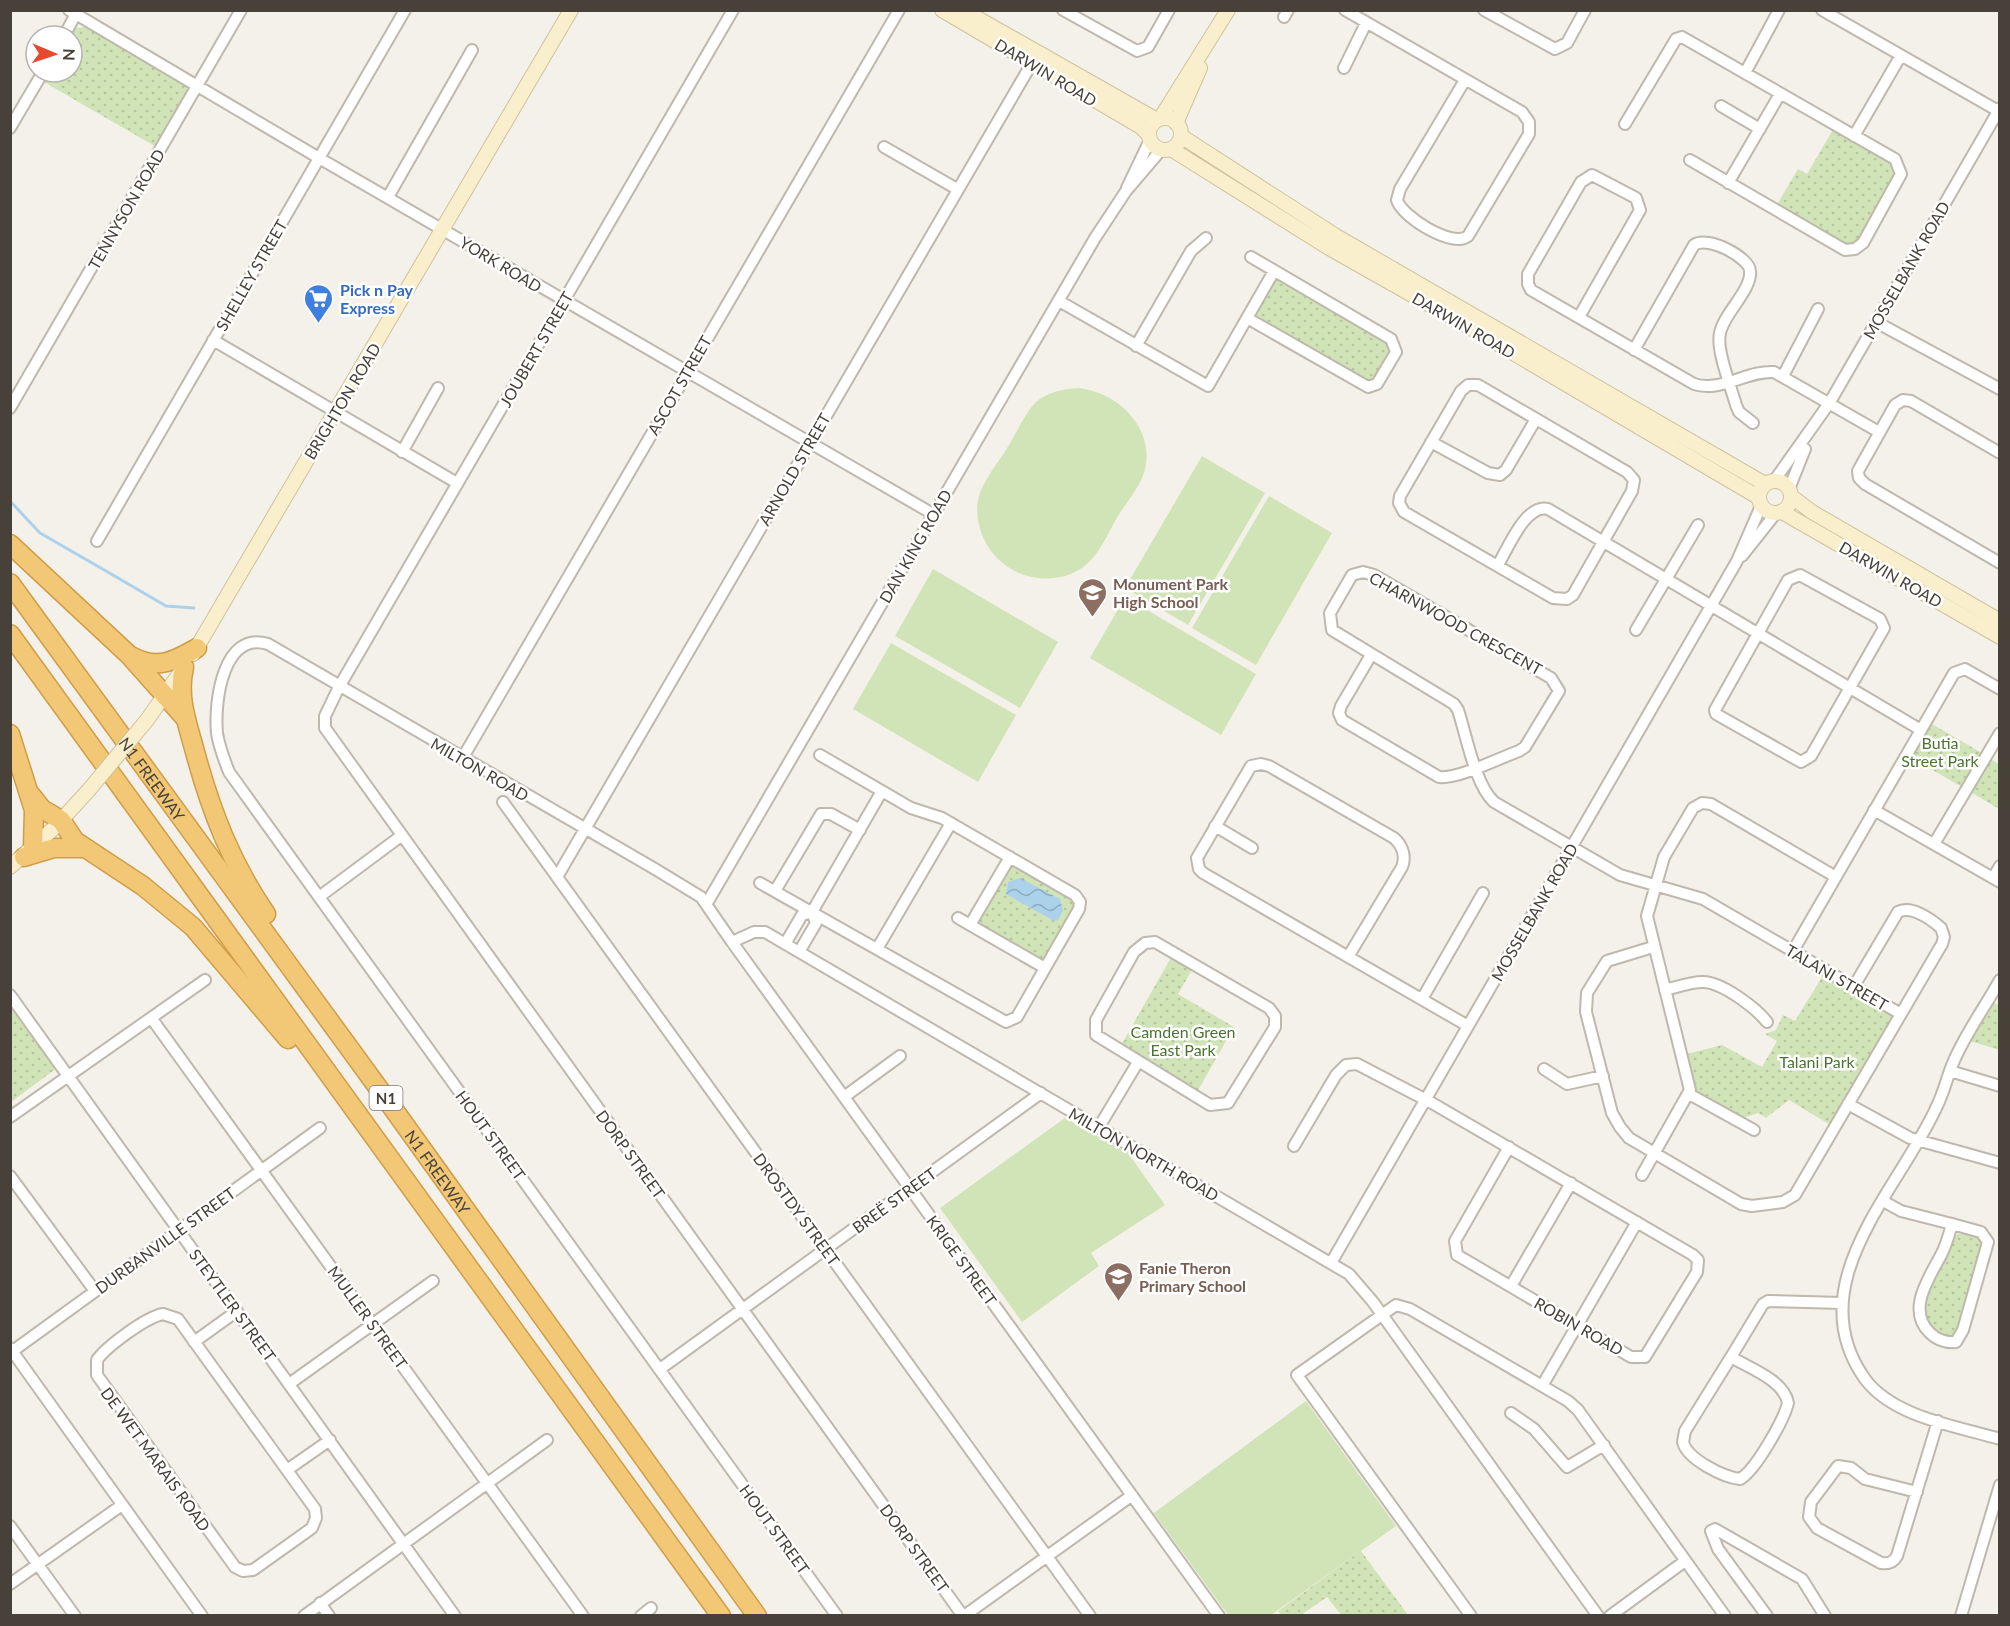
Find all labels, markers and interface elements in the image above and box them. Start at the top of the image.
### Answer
north arrow [24,24,84,84]
street label: DARWIN ROAD [992,34,1100,110]
text: N [60,48,79,61]
street label: TENNYSON ROAD [84,145,168,273]
street label: MOSSELBANK ROAD [1859,198,1953,342]
street label: SHELLEY STREET [211,216,291,334]
street label: YORK ROAD [457,232,545,296]
place label: Pick n Pay Express [340,280,414,317]
supermarket icon: Pick n Pay Express [303,282,335,324]
street label: JOUBERT STREET [495,288,577,410]
street label: DARWIN ROAD [1409,288,1519,362]
street label: ASCOT STREET [643,332,715,438]
street label: BRIGHTON ROAD [300,339,384,463]
street label: ARNOLD STREET [754,409,834,529]
street label: DAN KING ROAD [875,486,955,606]
street label: DARWIN ROAD [1836,537,1946,611]
street label: CHARNWOOD CRESCENT [1366,568,1546,679]
place label: Monument Park High School [1113,574,1229,611]
school or university icon: Monument Park High School [1076,576,1108,618]
street label: N1 FREEWAY [116,733,189,824]
street label: MILTON ROAD [428,733,532,805]
park label: Butia Street Park [1901,733,1980,770]
street label: MOSSELBANK ROAD [1487,840,1581,984]
street label: TALANI STREET [1782,940,1892,1014]
park label: Camden Green East Park [1130,1022,1236,1059]
park label: Talani Park [1779,1052,1856,1071]
road number: N1 [370,1086,402,1110]
street label: HOUT STREET [452,1087,530,1184]
street label: MILTON NORTH ROAD [1066,1103,1222,1205]
street label: DORP STREET [593,1106,670,1202]
street label: N1 FREEWAY [402,1126,475,1217]
street label: DROSTDY STREET [750,1149,844,1269]
street label: BREË STREET [848,1163,940,1237]
street label: DURBANVILLE STREET [91,1183,239,1297]
street label: KRIGE STREET [923,1211,1001,1309]
street label: STEYTLER STREET [186,1245,281,1365]
place label: Fanie Theron Primary School [1139,1258,1246,1295]
school or university icon: Fanie Theron Primary School [1102,1260,1134,1302]
street label: MULLER STREET [324,1262,412,1373]
street label: ROBIN ROAD [1531,1293,1627,1359]
street label: DE WET MARAIS ROAD [97,1383,215,1535]
street label: HOUT STREET [736,1481,814,1578]
street label: DORP STREET [877,1500,954,1596]

